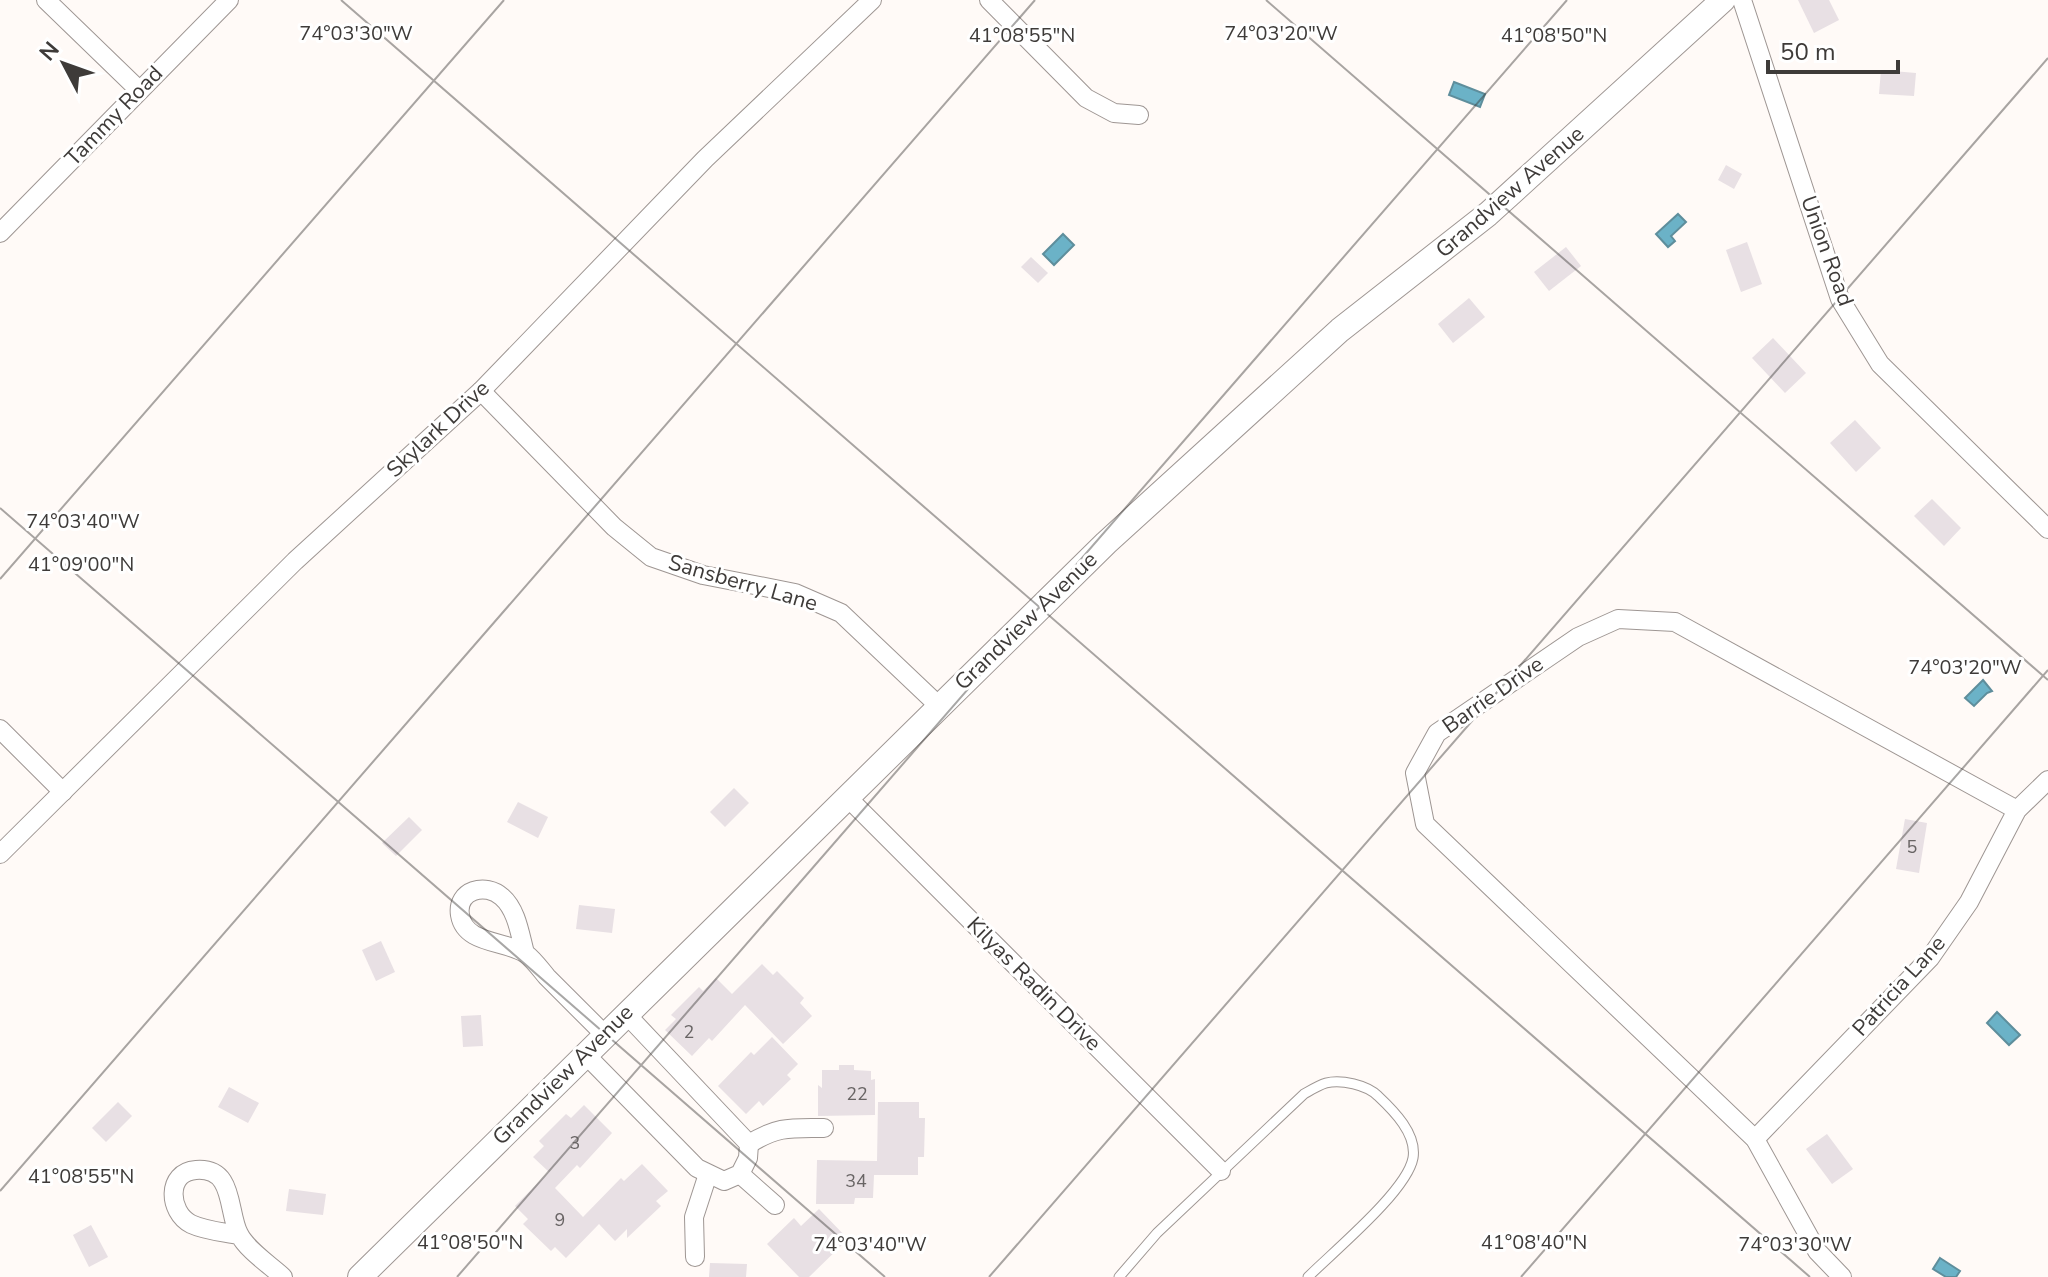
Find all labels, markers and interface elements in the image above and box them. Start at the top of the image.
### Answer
text: 74°03'30"W [299,20,413,47]
text: 74°03'20"W [1224,20,1338,47]
text: 41°08'55"N [969,22,1075,49]
text: 41°08'50"N [1501,22,1607,49]
north arrow [24,24,104,104]
scale bar [1768,24,1898,74]
text: N [33,35,66,68]
text: 50 m [1780,36,1836,68]
street label: Tammy Road [58,59,170,173]
street label: Grandview Avenue [1429,119,1591,265]
street label: Union Road [1793,192,1861,310]
street label: Skylark Drive [380,374,496,484]
text: 74°03'40"W [26,508,140,535]
street label: Grandview Avenue [948,545,1104,697]
street label: Sansberry Lane [665,547,821,619]
text: 41°09'00"N [28,551,134,578]
street label: Barrie Drive [1437,649,1549,741]
text: 74°03'20"W [1908,654,2022,681]
house number: 5 [1907,835,1917,859]
street label: Kilyas Radin Drive [960,910,1108,1058]
street label: Patricia Lane [1846,929,1952,1043]
street label: Grandview Avenue [486,998,640,1152]
house number: 2 [684,1020,694,1044]
house number: 22 [846,1082,868,1106]
house number: 3 [570,1131,580,1155]
text: 41°08'55"N [28,1163,134,1190]
house number: 34 [845,1169,867,1193]
house number: 9 [555,1208,565,1232]
text: 41°08'50"N [417,1229,523,1256]
text: 41°08'40"N [1481,1229,1587,1256]
text: 74°03'40"W [813,1231,927,1258]
text: 74°03'30"W [1738,1231,1852,1258]

